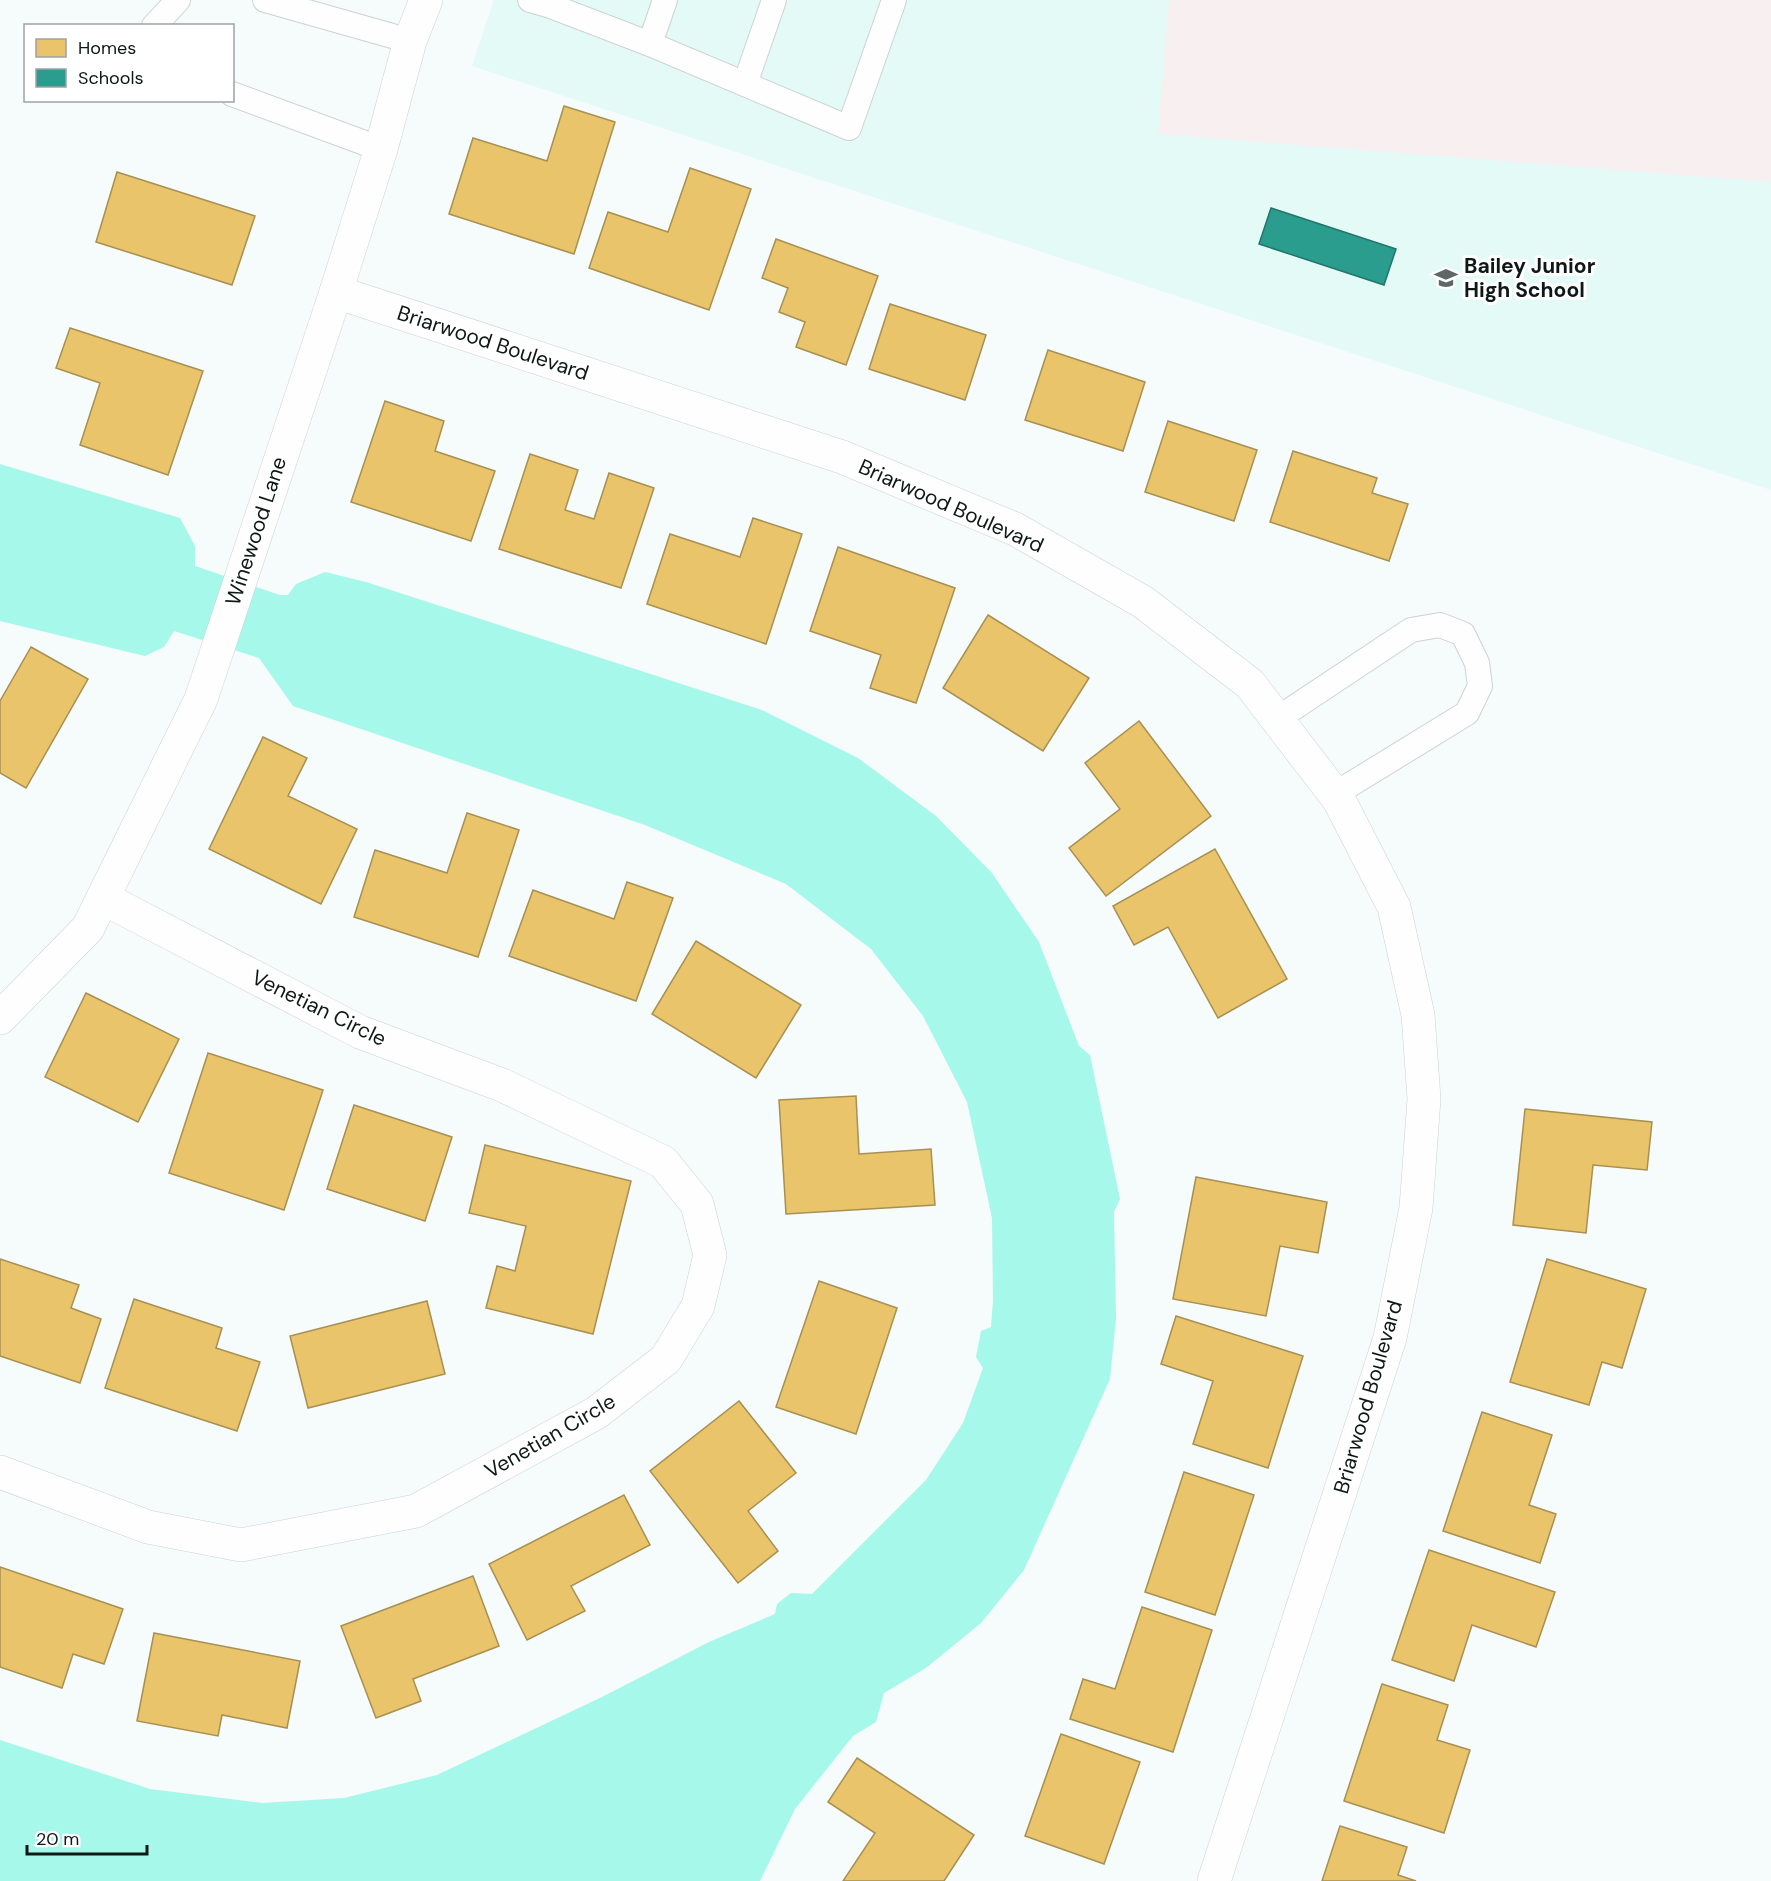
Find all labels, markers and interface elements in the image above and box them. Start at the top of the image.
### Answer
legend [24,24,234,102]
text: Homes [78,36,136,60]
text: Schools [78,66,143,90]
place label: Bailey Junior High School [1464,252,1596,304]
school or university icon: Bailey Junior High School [1433,265,1459,291]
street label: Briarwood Boulevard [394,299,592,387]
street label: Winewood Lane [219,453,293,609]
street label: Briarwood Boulevard [854,453,1048,559]
street label: Venetian Circle [247,963,391,1053]
street label: Briarwood Boulevard [1327,1297,1409,1497]
street label: Venetian Circle [479,1387,621,1485]
scale bar [27,1818,147,1856]
text: 20 m [36,1827,79,1851]

